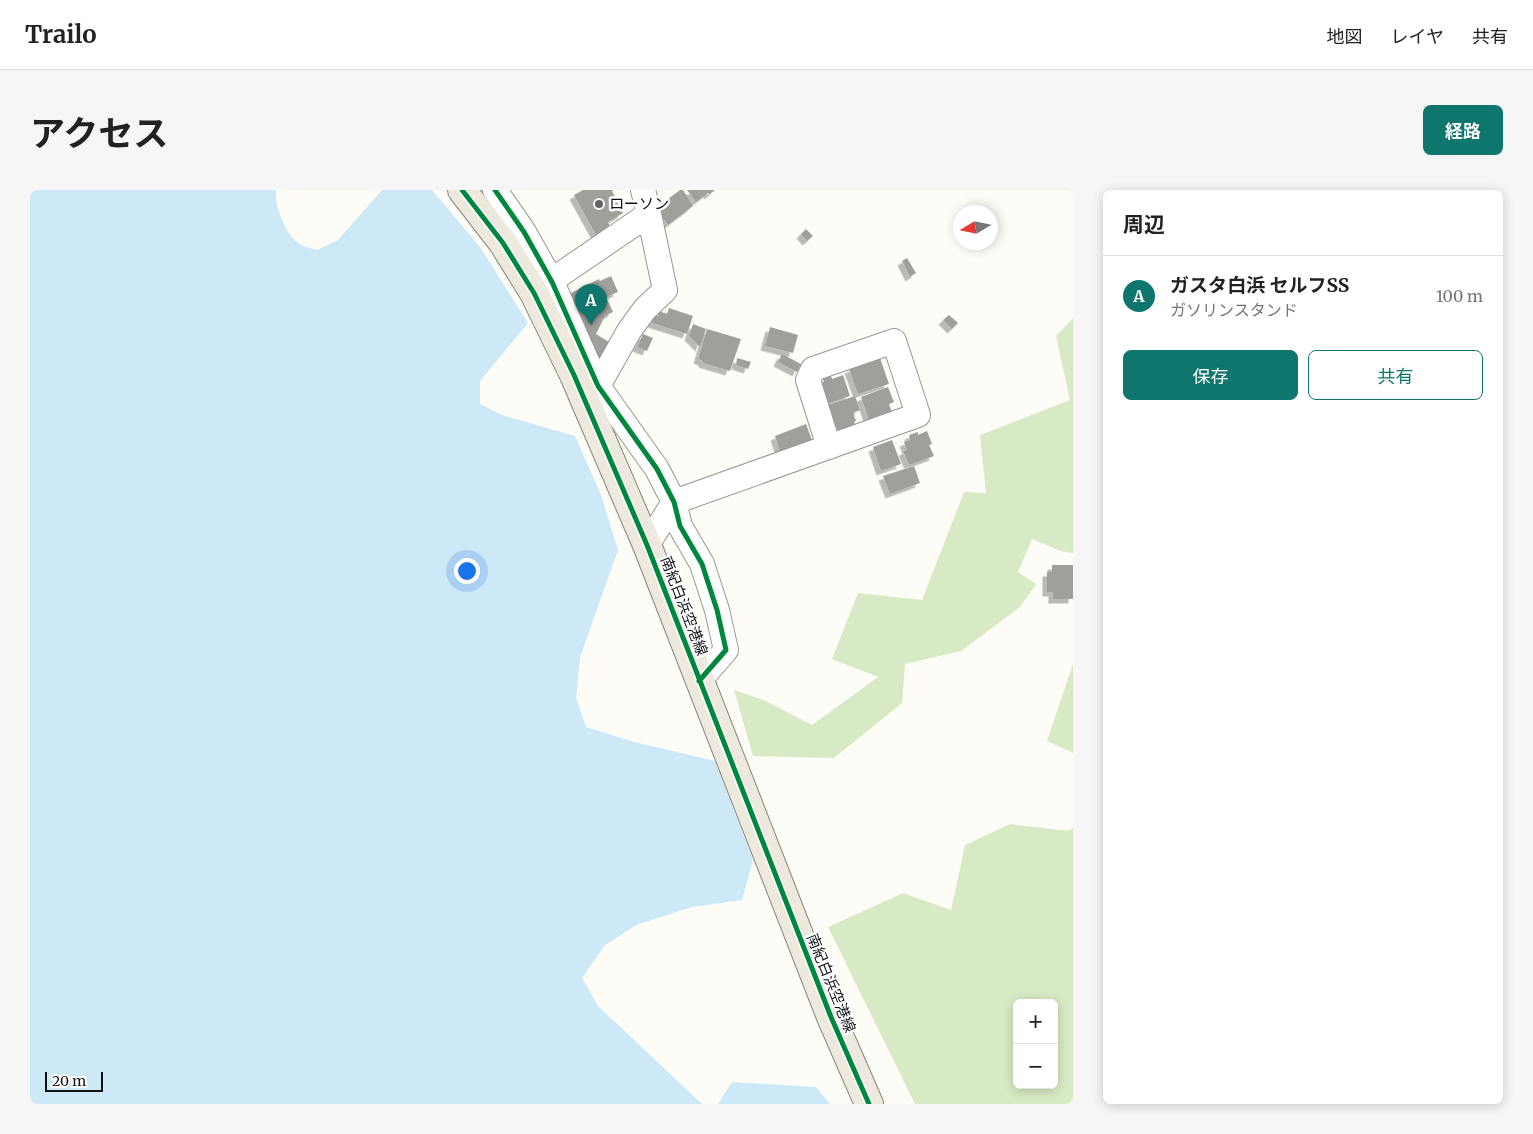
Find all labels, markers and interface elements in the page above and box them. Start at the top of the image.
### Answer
text: Trailo [25,19,97,50]
text: 地図 [1327,25,1363,48]
text: レイヤ [1391,25,1444,48]
text: 共有 [1472,25,1508,48]
button: 経路 [1423,105,1503,155]
text: アクセス [30,112,168,156]
place label: ローソン [609,194,669,213]
marker: ローソン [593,198,605,210]
north arrow [953,205,998,250]
text: 周辺 [1123,211,1165,238]
text: ガスタ白浜 セルフSS [1170,273,1349,297]
pin: A [575,284,607,325]
text: A [1133,286,1145,306]
text: 100 m [1436,286,1483,306]
text: ガソリンスタンド [1170,300,1298,320]
button: 保存 [1123,350,1298,400]
button: 共有 [1308,350,1483,400]
street label: 南紀白浜空港線 [657,553,712,658]
your location [454,558,480,584]
street label: 南紀白浜空港線 [803,931,860,1035]
map controls [1013,999,1058,1089]
button: + [1013,999,1058,1044]
button: − [1013,1044,1058,1089]
scale bar [45,1069,102,1092]
text: 20 m [52,1072,86,1090]

